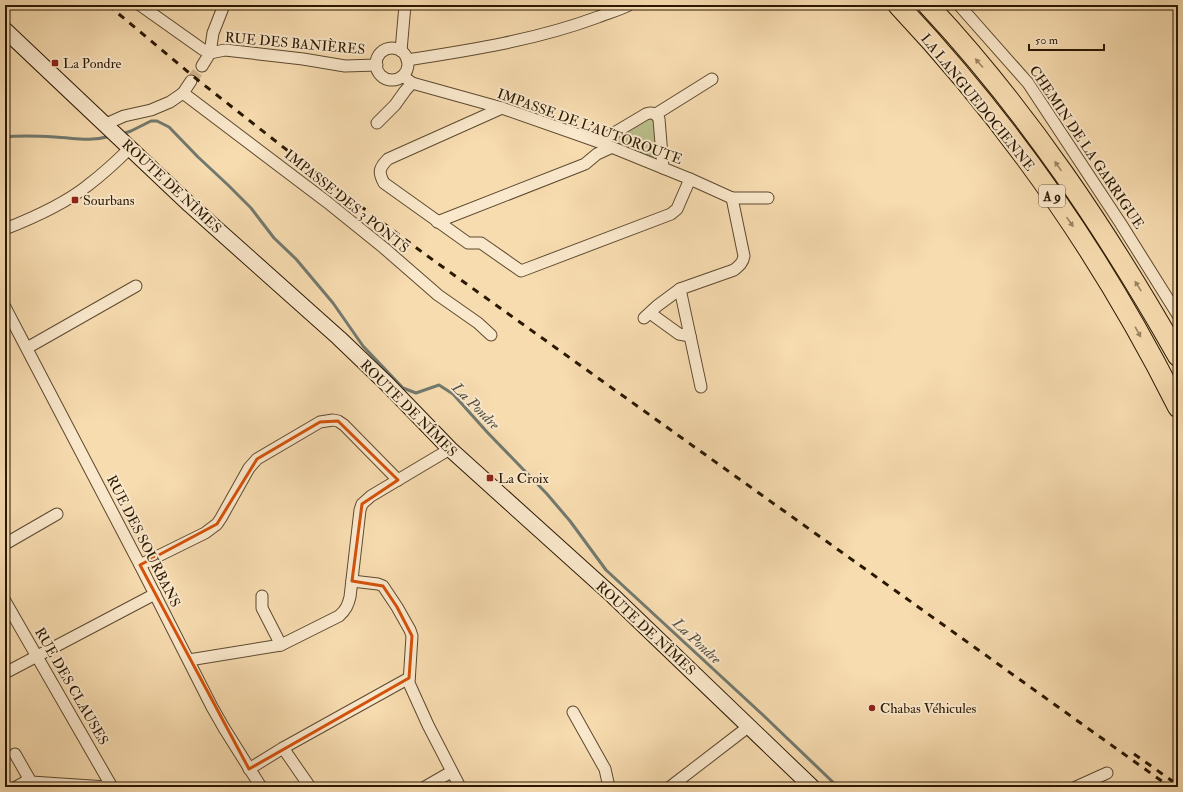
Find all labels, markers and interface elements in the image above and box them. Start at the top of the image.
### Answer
scale bar [1029,26,1104,52]
street label: RUE DES BANIÈRES [224,29,366,58]
street label: LA LANGUEDOCIENNE [917,30,1038,174]
text: 50 m [1035,33,1059,48]
place label: La Pondre [63,55,122,72]
marker: La Pondre [50,58,60,68]
one-way arrow [974,58,983,68]
street label: CHEMIN DE LA GARRIGUE [1026,63,1148,232]
street label: IMPASSE DE L'AUTOROUTE [495,85,685,168]
street label: ROUTE DE NÎMES [118,136,225,237]
street label: IMPASSE DES 3 PONTS [281,146,412,257]
one-way arrow [1054,161,1062,171]
road number: A 9 [1039,185,1065,207]
place label: Sourbans [83,192,135,209]
marker: Sourbans [70,195,80,205]
one-way arrow [1066,216,1074,227]
one-way arrow [1134,280,1141,292]
one-way arrow [1135,326,1141,338]
street label: ROUTE DE NÎMES [357,356,461,460]
water label: La Pondre [447,378,504,435]
place label: La Croix [498,470,550,487]
street label: RUE DES SOURBANS [103,472,184,610]
marker: La Croix [485,473,495,483]
street label: ROUTE DE NÎMES [592,578,699,679]
water label: La Pondre [668,613,726,669]
street label: RUE DES CLAUSES [31,624,112,748]
place label: Chabas Véhicules [880,700,977,717]
marker: Chabas Véhicules [867,703,877,713]

